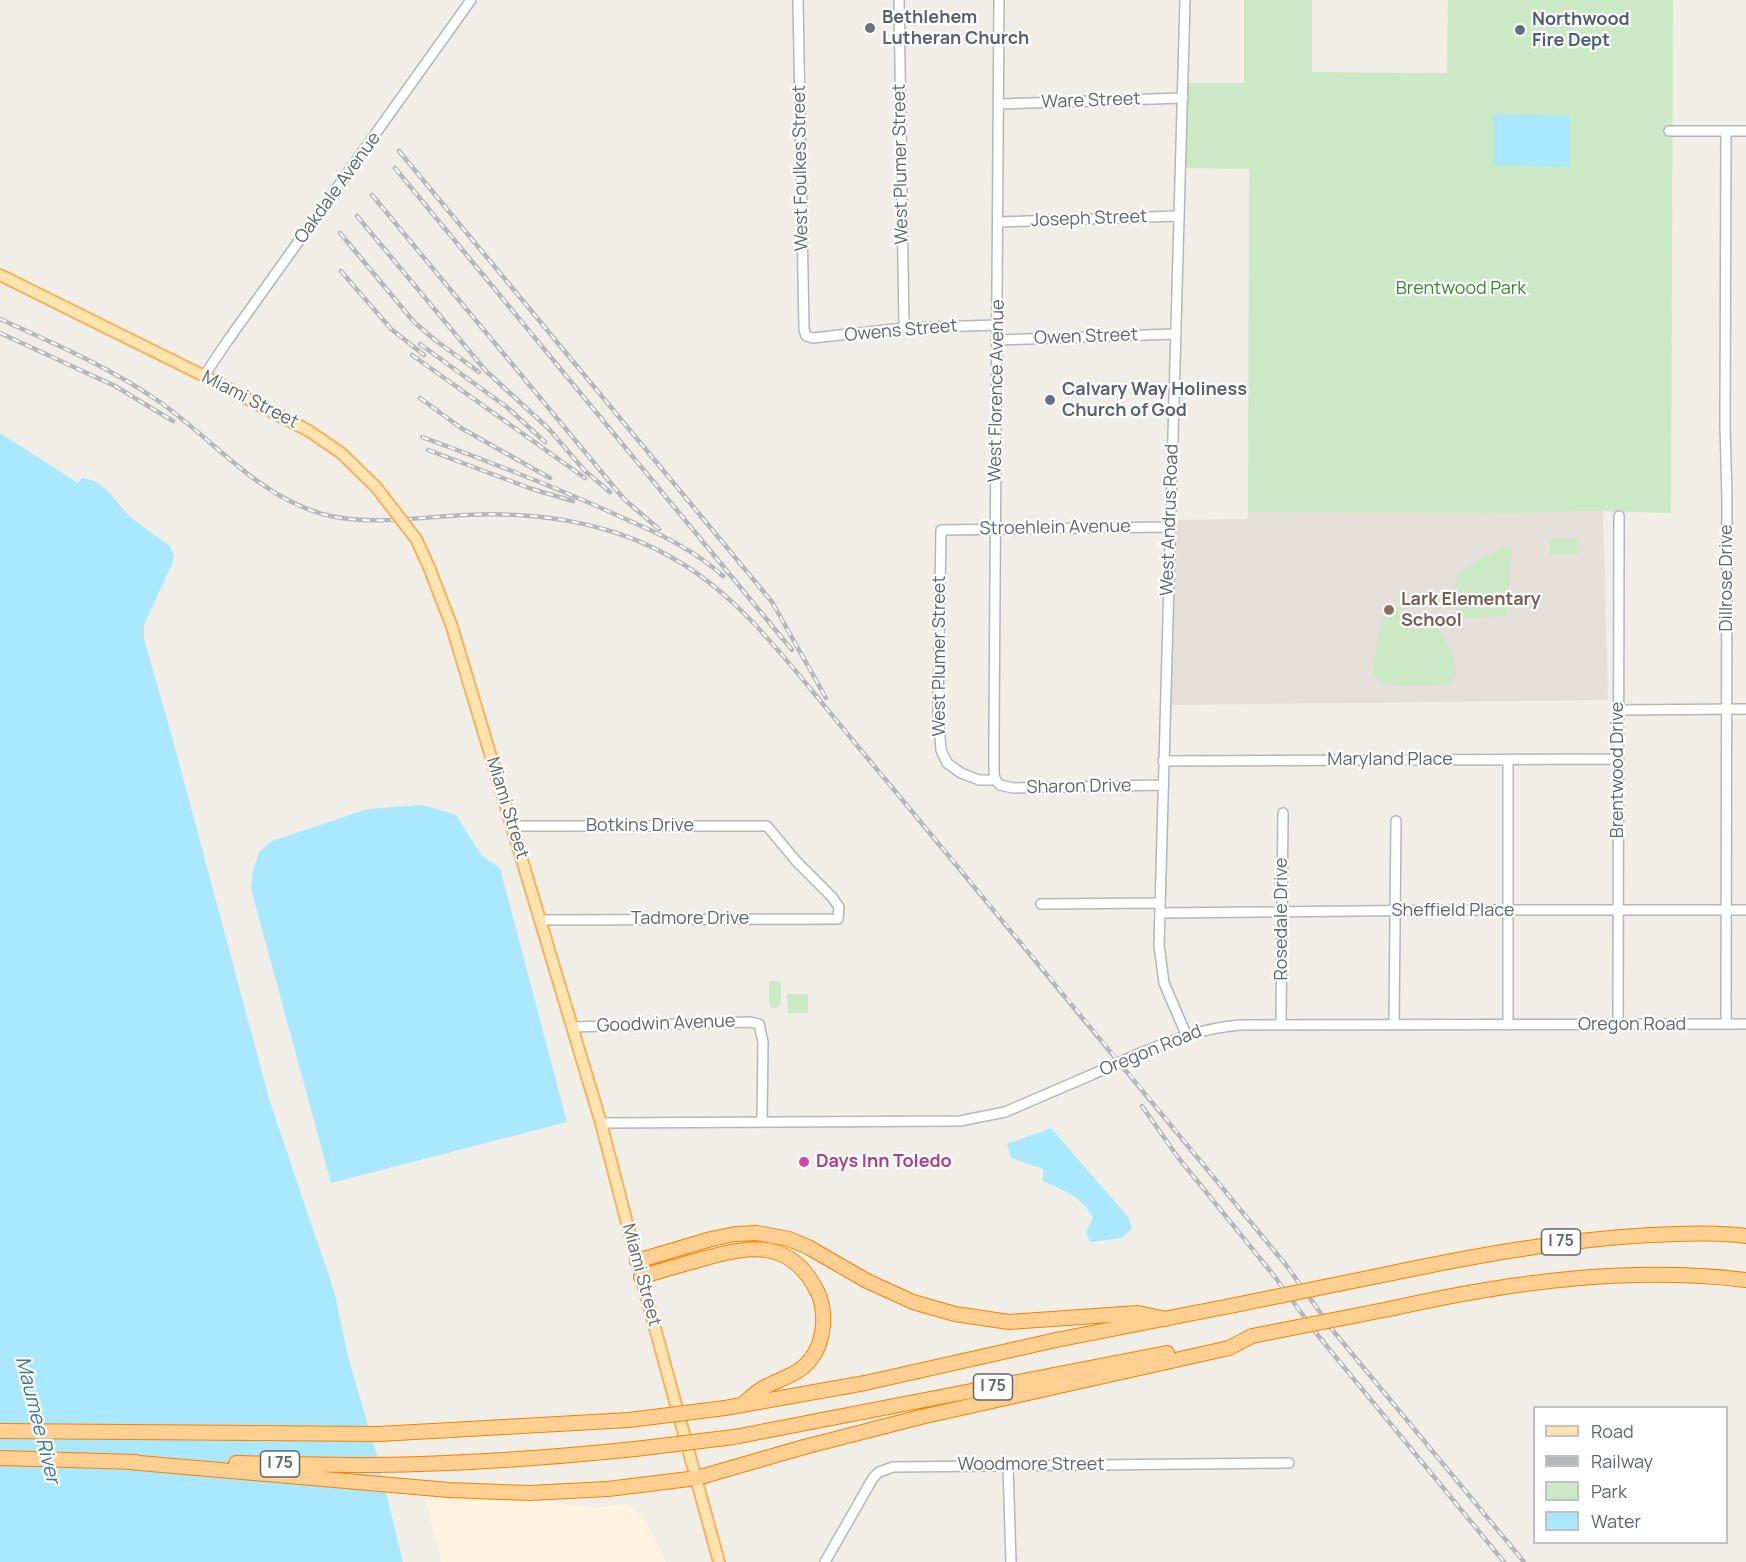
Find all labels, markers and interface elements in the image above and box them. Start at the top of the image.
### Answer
place label: Bethlehem Lutheran Church [882,7,1029,50]
place label: Northwood Fire Dept [1532,9,1630,52]
marker: Bethlehem Lutheran Church [863,21,877,35]
marker: Northwood Fire Dept [1513,23,1527,37]
street label: West Plumer Street [889,83,913,245]
street label: West Foulkes Street [789,85,813,251]
street label: Ware Street [1041,88,1141,114]
street label: Oakdale Avenue [290,128,386,248]
street label: Joseph Street [1030,206,1148,232]
park label: Brentwood Park [1396,278,1526,300]
street label: West Florence Avenue [985,299,1009,483]
street label: Owens Street [844,315,958,347]
street label: Owen Street [1034,324,1138,350]
street label: Miami Street [198,366,302,434]
place label: Calvary Way Holiness Church of God [1062,379,1247,422]
marker: Calvary Way Holiness Church of God [1043,393,1057,407]
street label: West Andrus Road [1157,444,1183,596]
street label: Stroehlein Avenue [979,516,1131,540]
street label: Dillrose Drive [1716,524,1738,632]
street label: West Plumer Street [929,576,951,736]
place label: Lark Elementary School [1401,589,1541,632]
marker: Lark Elementary School [1382,603,1396,617]
street label: Brentwood Drive [1607,702,1629,838]
street label: Maryland Place [1327,749,1453,771]
street label: Miami Street [481,755,533,861]
street label: Sharon Drive [1026,775,1132,799]
street label: Botkins Drive [586,815,694,837]
street label: Rosedale Drive [1271,858,1293,980]
street label: Sheffield Place [1392,900,1514,922]
street label: Tadmore Drive [631,908,749,930]
street label: Goodwin Avenue [596,1011,736,1037]
street label: Oregon Road [1578,1014,1686,1036]
street label: Oregon Road [1097,1021,1205,1081]
place label: Days Inn Toledo [816,1151,952,1173]
marker: Days Inn Toledo [797,1155,811,1169]
street label: Miami Street [617,1221,665,1329]
road number: I 75 [1542,1229,1580,1255]
water label: Maumee River [10,1354,64,1486]
road number: I 75 [974,1374,1012,1400]
legend [1533,1406,1728,1544]
text: Road [1591,1419,1634,1443]
text: Railway [1591,1449,1653,1473]
road number: I 75 [260,1451,300,1477]
street label: Woodmore Street [958,1454,1104,1476]
text: Park [1591,1479,1627,1503]
text: Water [1591,1509,1641,1533]

